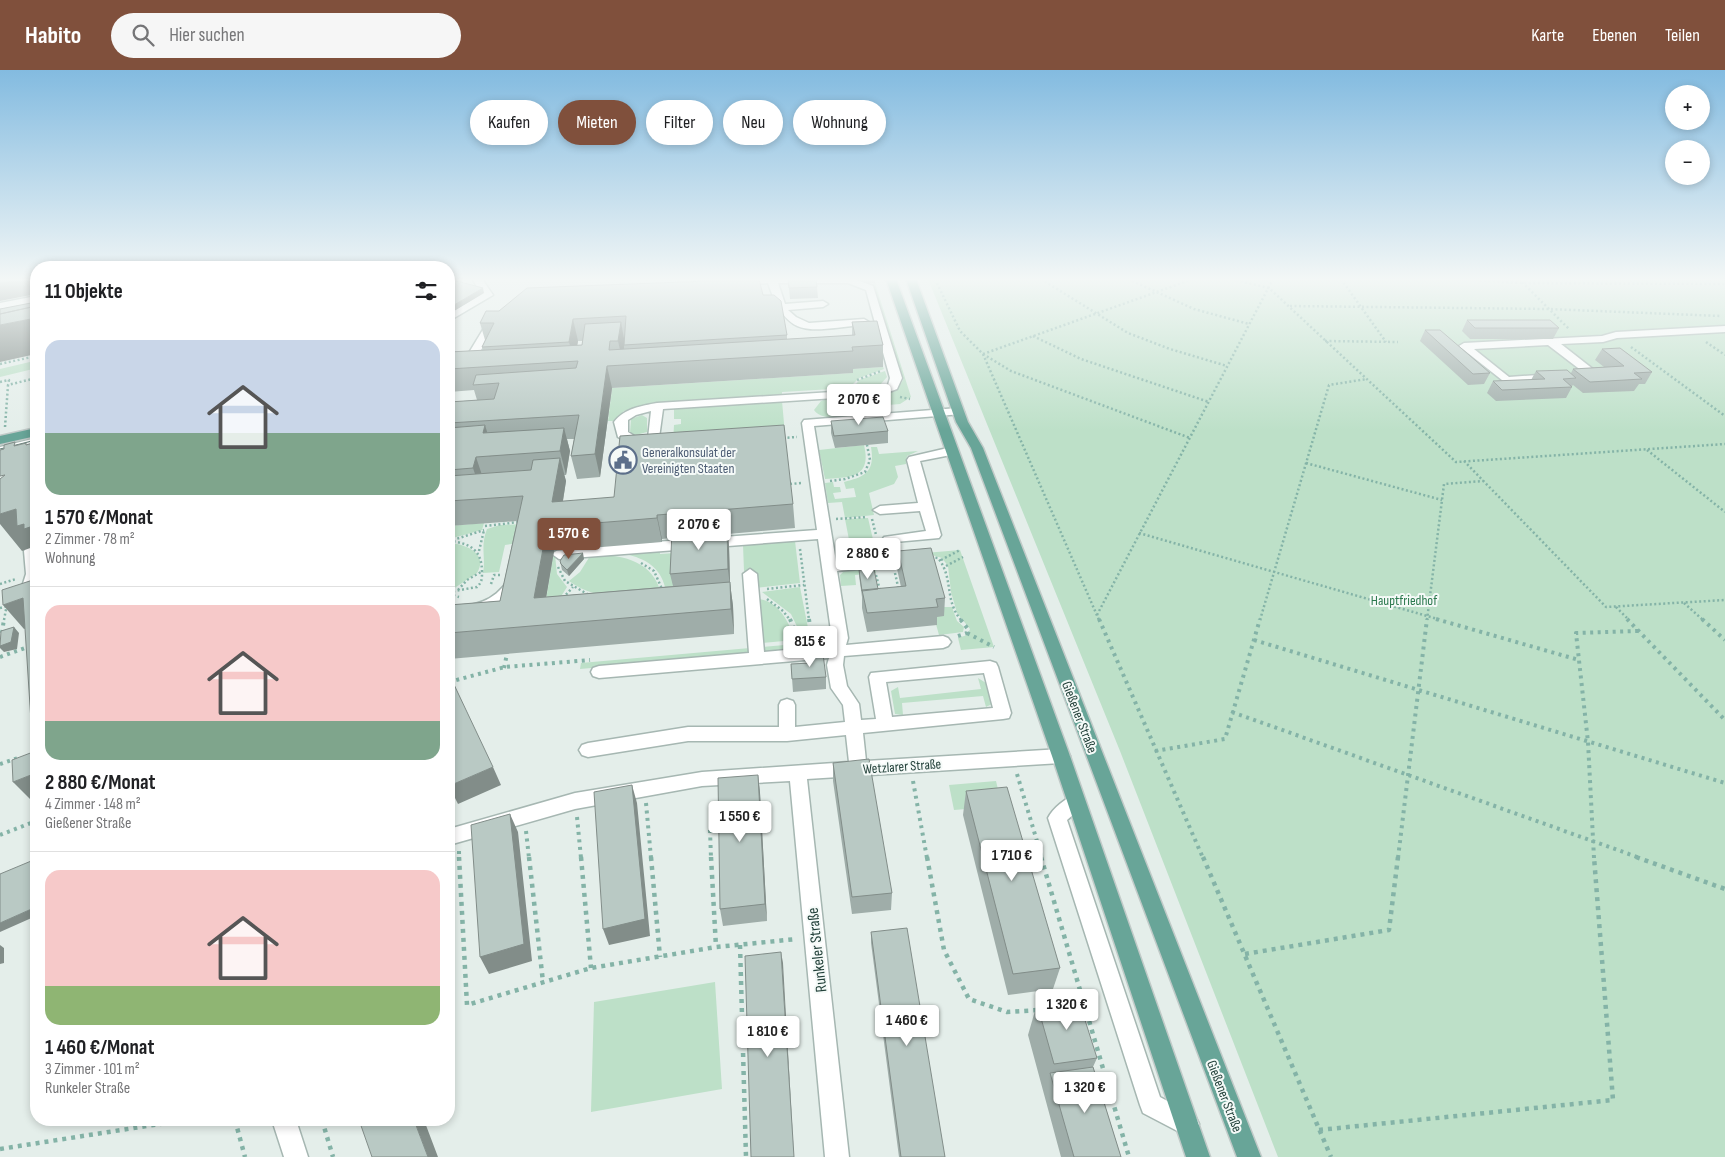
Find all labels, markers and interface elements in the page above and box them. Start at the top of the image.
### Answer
search box [111,13,461,58]
text: Habito [25,21,81,50]
icon: search [129,21,157,49]
text: Hier suchen [169,24,245,47]
text: Karte [1531,25,1564,46]
text: Ebenen [1592,25,1637,46]
text: Teilen [1665,25,1700,46]
map controls [1665,85,1710,185]
button: + [1665,85,1710,130]
chip: Kaufen [470,100,548,145]
chip: Mieten [558,100,636,145]
chip: Filter [646,100,713,145]
chip: Neu [723,100,783,145]
chip: Wohnung [793,100,886,145]
button: − [1665,140,1710,185]
icon: filters [412,277,440,305]
text: 11 Objekte [45,279,123,304]
icon: home [198,372,288,462]
pin: 2 070 € [813,384,905,426]
text: 2 070 € [838,390,880,409]
place label: Generalkonsulat der Vereinigten Staaten [642,444,736,477]
public building icon: Generalkonsulat der Vereinigten Staaten [608,445,638,475]
text: 1 570 €/Monat [45,505,153,530]
pin: 2 070 € [653,508,745,551]
text: 2 070 € [678,515,720,534]
pin: 1 570 € [523,518,615,560]
text: 1 570 € [549,524,589,543]
text: 2 Zimmer · 78 m² [45,530,135,549]
pin: 2 880 € [822,538,914,580]
text: 2 880 € [847,544,889,563]
text: Wohnung [45,549,95,568]
park label: Hauptfriedhof [1371,592,1438,609]
pin: 815 € [775,626,845,668]
text: 815 € [794,632,826,651]
icon: home [198,638,288,728]
street label: Gießener Straße [1058,679,1101,756]
street label: Wetzlarer Straße [862,755,942,778]
text: 2 880 €/Monat [45,770,156,795]
text: 4 Zimmer · 148 m² [45,795,141,814]
pin: 1 550 € [694,800,786,843]
text: 1 550 € [719,807,761,826]
text: Gießener Straße [45,814,131,833]
pin: 1 710 € [966,840,1058,882]
text: 1 710 € [992,846,1032,865]
icon: home [198,903,288,993]
street label: Runkeler Straße [804,907,831,993]
pin: 1 320 € [1021,988,1113,1031]
text: 1 320 € [1046,995,1088,1014]
pin: 1 460 € [861,1004,953,1047]
text: 1 460 € [886,1011,928,1030]
pin: 1 810 € [722,1016,814,1058]
text: 1 810 € [748,1022,788,1041]
text: 1 460 €/Monat [45,1035,154,1060]
street label: Gießener Straße [1203,1058,1246,1135]
text: 3 Zimmer · 101 m² [45,1060,140,1079]
pin: 1 320 € [1039,1072,1131,1114]
text: 1 320 € [1064,1078,1106,1097]
text: Runkeler Straße [45,1079,130,1098]

